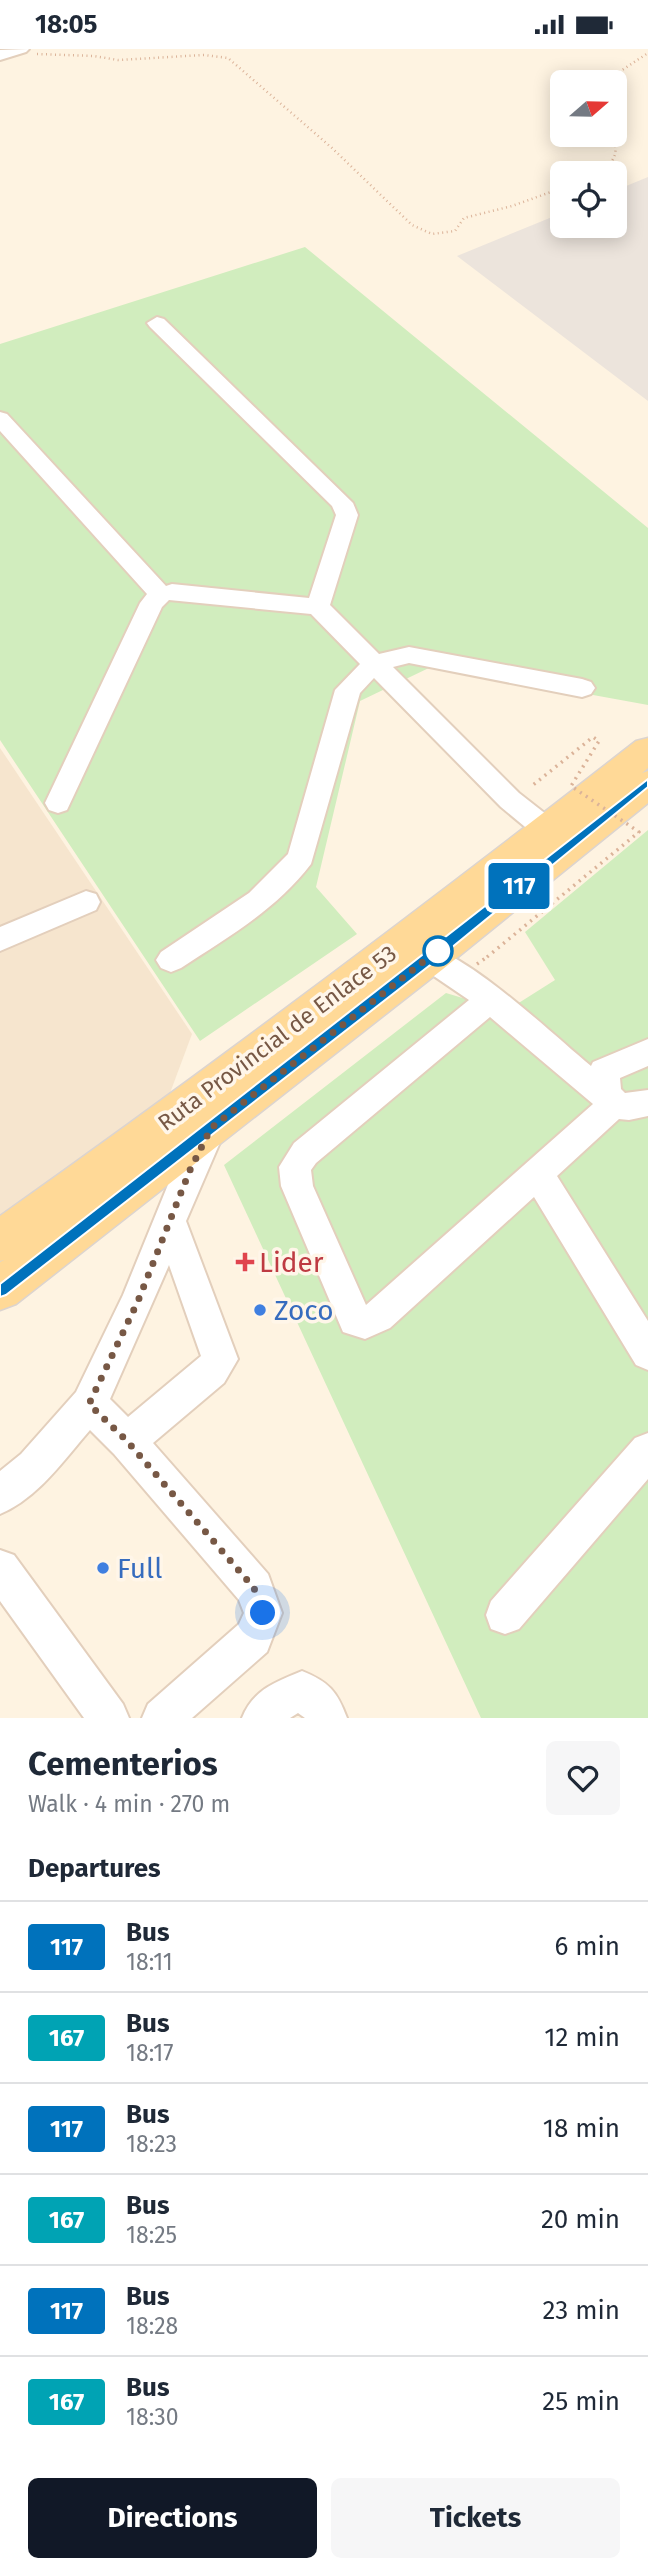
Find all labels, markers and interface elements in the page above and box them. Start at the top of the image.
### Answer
text: 18:05 [35,9,98,40]
north arrow [550,70,626,147]
map controls [550,70,627,238]
button: locate [550,161,627,238]
line badge: 117 [479,863,559,909]
text: 117 [502,872,536,900]
unlabelled marker [423,936,453,966]
street label: Ruta Provincial de Enlace 53 [152,939,402,1137]
place label: Lider [259,1246,324,1279]
marker: Lider [237,1254,253,1270]
place label: Zoco [274,1294,334,1327]
marker: Zoco [252,1302,268,1318]
place label: Full [117,1552,162,1585]
marker: Full [95,1560,111,1576]
your location [245,1595,280,1630]
button: heart [546,1741,620,1815]
text: Cementerios [28,1744,218,1784]
text: Walk · 4 min · 270 m [28,1790,230,1818]
text: Departures [28,1853,161,1884]
text: Bus [126,1917,169,1948]
text: 6 min [554,1931,620,1962]
text: 117 [50,1933,83,1961]
text: 18:11 [126,1948,173,1976]
text: Bus [126,2008,169,2039]
text: 12 min [544,2022,620,2053]
text: 167 [49,2024,84,2052]
text: 18:17 [126,2039,173,2067]
text: Bus [126,2099,169,2130]
text: 18 min [543,2113,620,2144]
text: 117 [50,2115,83,2143]
text: 18:23 [126,2130,177,2158]
text: Bus [126,2190,169,2221]
text: 20 min [541,2204,620,2235]
text: 167 [49,2206,84,2234]
text: 18:25 [126,2221,177,2249]
text: Bus [126,2281,169,2312]
text: 23 min [543,2295,620,2326]
text: 117 [50,2297,83,2325]
text: 18:28 [126,2312,178,2340]
text: Bus [126,2372,169,2403]
text: 25 min [542,2386,620,2417]
text: 167 [49,2388,84,2416]
text: 18:30 [126,2403,179,2431]
button: Directions [28,2478,317,2558]
button: Tickets [331,2478,620,2558]

